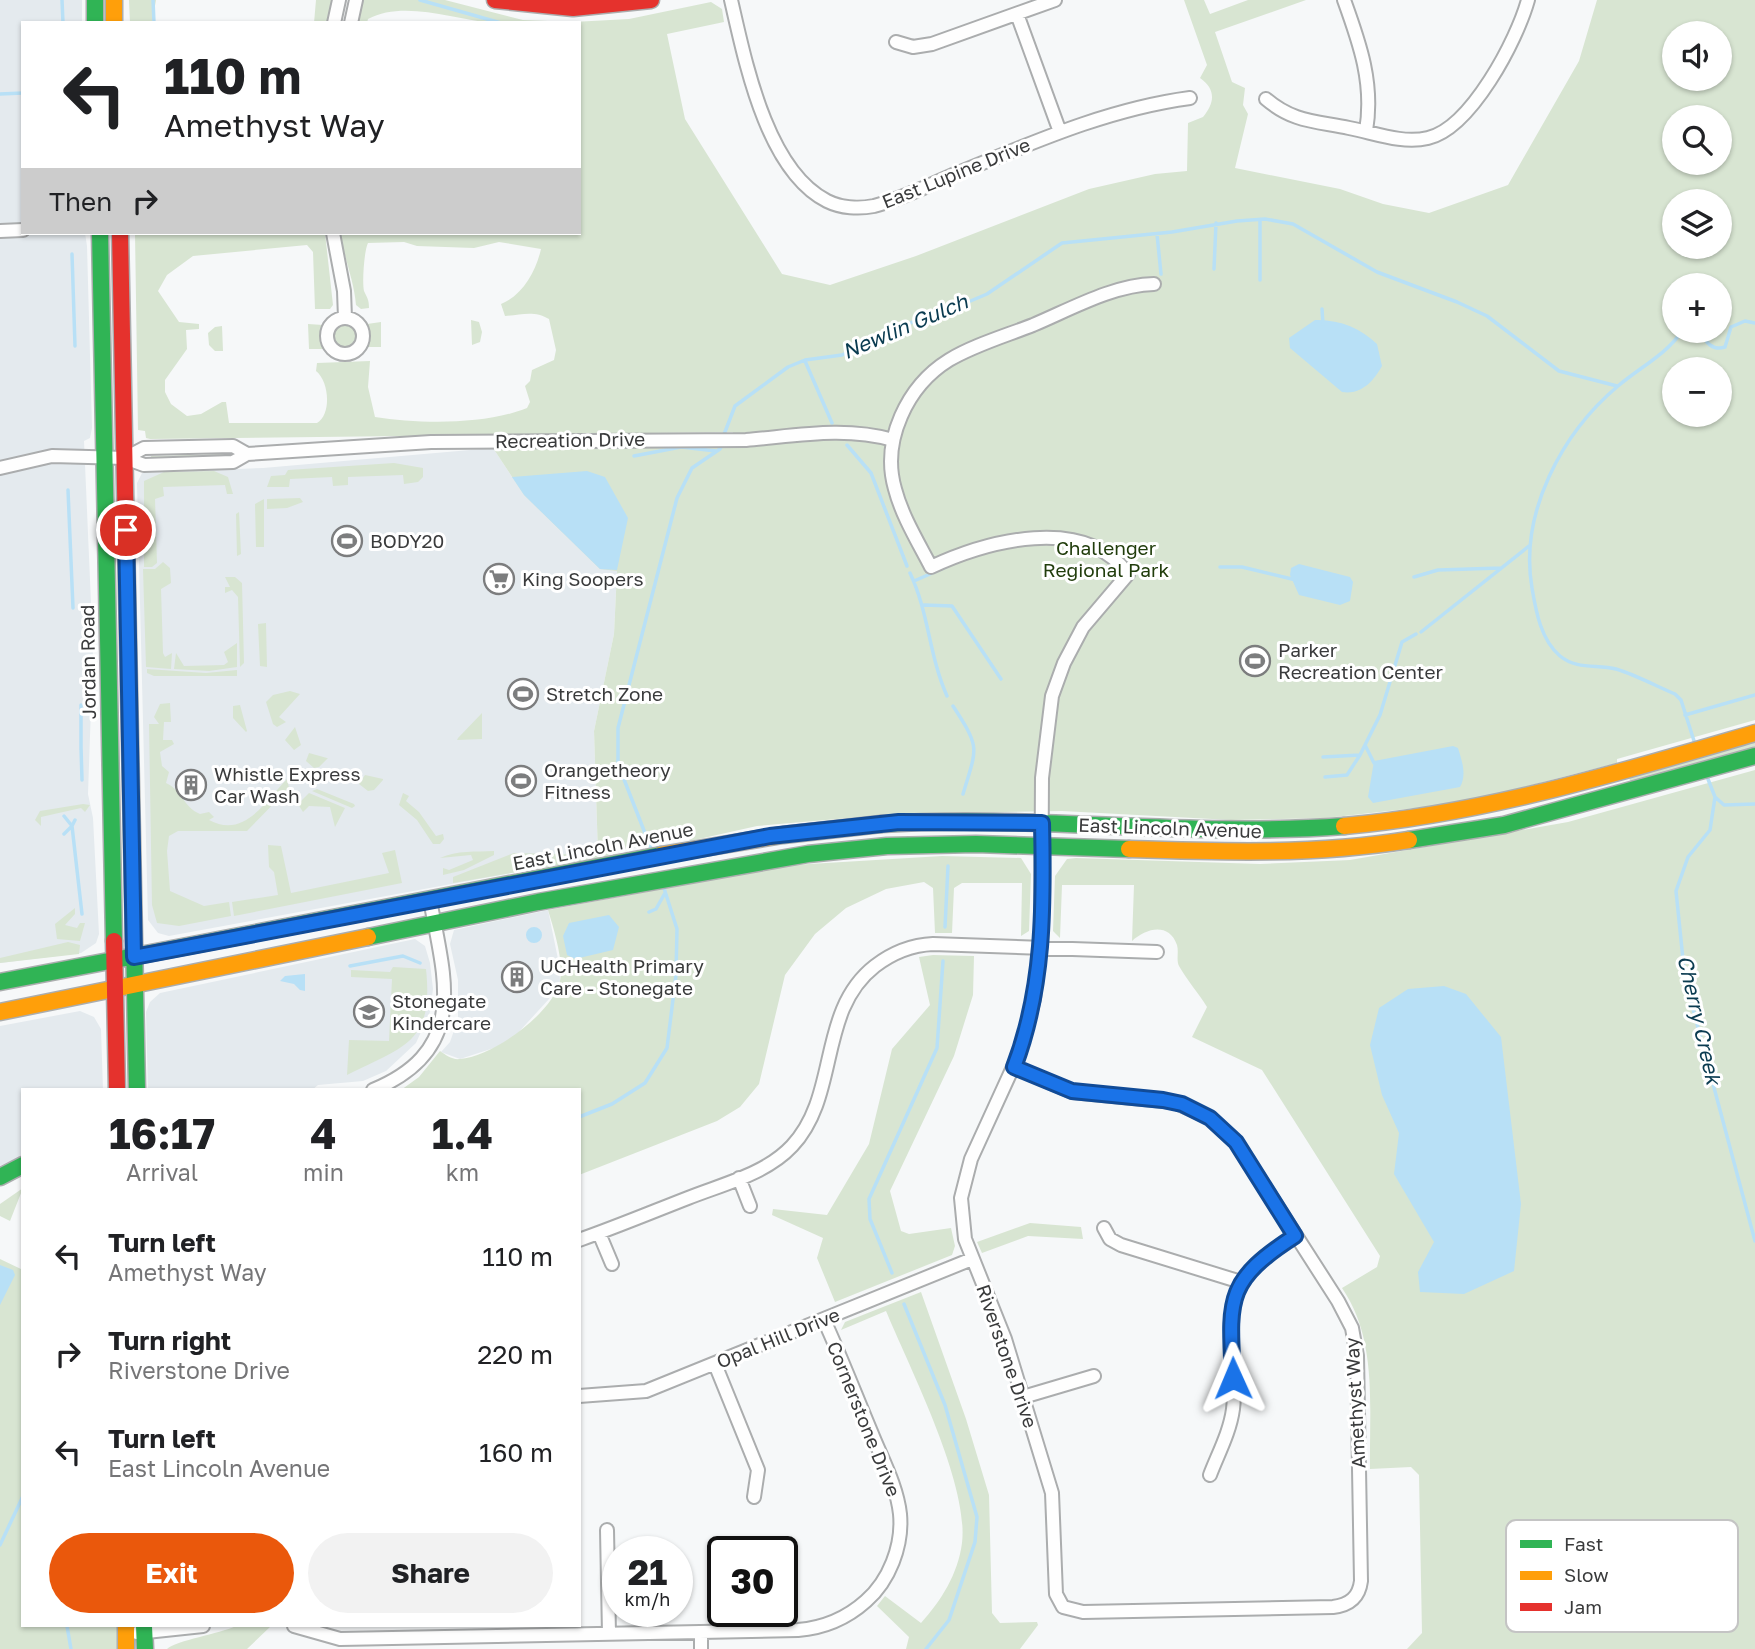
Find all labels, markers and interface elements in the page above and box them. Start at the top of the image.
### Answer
map controls [1662,21,1732,427]
button: sound [1662,21,1732,91]
text: 110 m [164,46,301,105]
icon: left [49,49,140,140]
button: search [1662,105,1732,175]
text: Amethyst Way [164,106,385,144]
street label: East Lupine Drive [878,132,1033,213]
icon: right [126,182,164,220]
text: Then [49,186,112,217]
button: layers [1662,189,1732,259]
button: + [1662,273,1732,343]
water label: Newlin Gulch [838,288,972,364]
button: − [1662,357,1732,427]
street label: Recreation Drive [495,427,645,452]
pin [96,500,156,560]
icon: arrive [107,511,145,549]
sports icon: BODY20 [330,524,364,558]
place label: BODY20 [370,529,444,552]
park label: Challenger Regional Park [1043,536,1169,581]
supermarket icon: King Soopers [482,562,516,596]
place label: King Soopers [522,567,643,590]
street label: Jordan Road [75,605,100,719]
place label: Parker Recreation Center [1278,638,1443,683]
sports icon: Parker Recreation Center [1238,644,1272,678]
sports icon: Stretch Zone [506,677,540,711]
place label: Stretch Zone [546,682,663,705]
place label: Orangetheory Fitness [544,758,671,803]
place label: Whistle Express Car Wash [214,762,360,807]
sports icon: Orangetheory Fitness [504,764,538,798]
building icon: Whistle Express Car Wash [174,768,208,802]
street label: East Lincoln Avenue [1078,813,1262,842]
street label: East Lincoln Avenue [511,817,695,874]
water label: Cherry Creek [1672,953,1728,1089]
place label: UCHealth Primary Care - Stonegate [540,954,704,999]
building icon: UCHealth Primary Care - Stonegate [500,960,534,994]
place label: Stonegate Kindercare [392,989,491,1034]
school or university icon: Stonegate Kindercare [352,995,386,1029]
text: 16:17 [109,1108,215,1158]
text: 4 [310,1108,337,1158]
text: 1.4 [432,1108,493,1158]
text: Arrival [126,1158,198,1186]
text: min [303,1158,344,1186]
text: km [446,1158,479,1186]
text: Turn left [108,1227,216,1258]
icon: left [49,1237,87,1275]
text: 110 m [482,1241,553,1272]
text: Amethyst Way [108,1258,267,1286]
street label: Riverstone Drive [972,1281,1043,1431]
street label: Opal Hill Drive [713,1302,843,1373]
text: Turn right [108,1325,231,1356]
icon: right [49,1335,87,1373]
street label: Amethyst Way [1340,1337,1369,1469]
street label: Cornerstone Drive [823,1338,906,1500]
text: 220 m [477,1339,553,1370]
position arrow [1196,1341,1270,1415]
text: Riverstone Drive [108,1356,290,1384]
text: Turn left [108,1423,216,1454]
icon: left [49,1433,87,1471]
text: 160 m [479,1437,553,1468]
text: East Lincoln Avenue [108,1454,330,1482]
legend [1506,1520,1738,1632]
text: Fast [1564,1532,1603,1555]
button: Exit [49,1533,294,1613]
button: Share [308,1533,553,1613]
speed limit sign: 30 [707,1536,798,1627]
text: 21 [628,1551,667,1593]
text: Slow [1564,1563,1609,1586]
text: km/h [625,1588,670,1610]
text: Jam [1564,1595,1602,1618]

